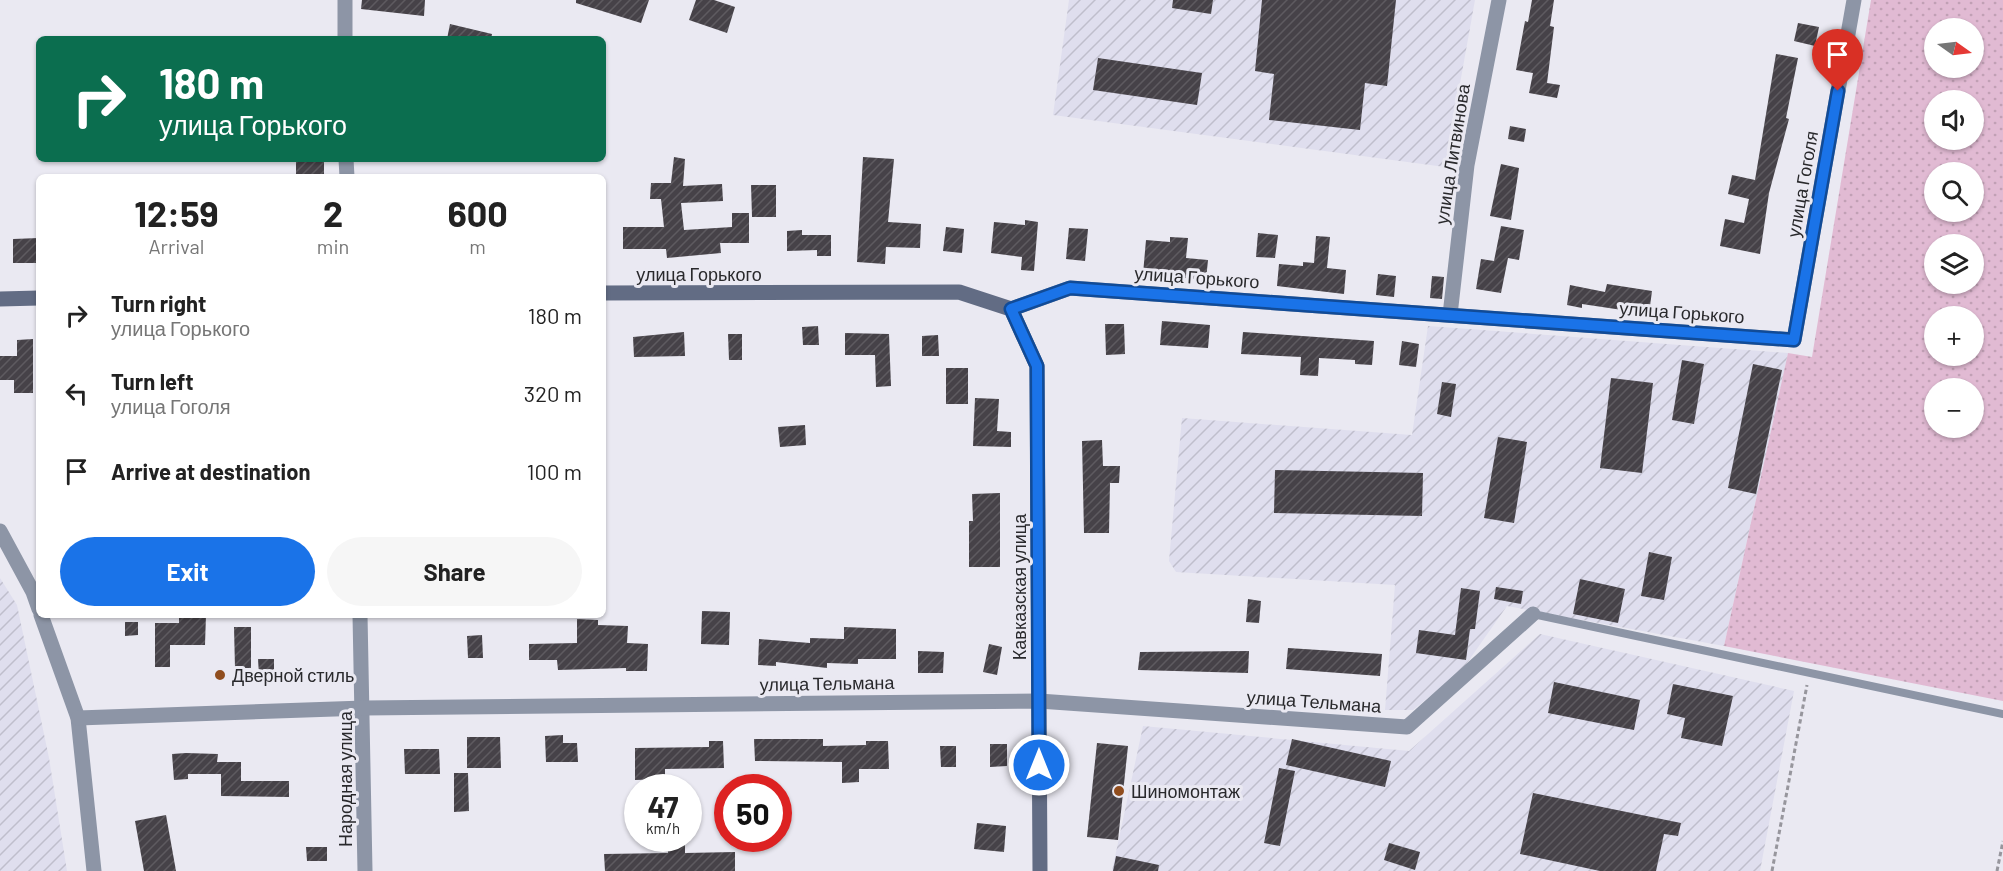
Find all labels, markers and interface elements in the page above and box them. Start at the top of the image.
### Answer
north arrow [1924,18,1984,78]
map controls [1924,18,1984,438]
pin [1812,29,1863,91]
icon: arrive [1821,38,1854,71]
text: 180 m [159,57,264,107]
icon: right [60,60,138,138]
street label: улица Литвинова [1430,81,1474,226]
button: sound [1924,90,1984,150]
text: улица Горького [159,108,347,140]
street label: улица Гоголя [1782,129,1822,239]
button: search [1924,162,1984,222]
text: 12:59 [134,191,219,234]
text: 2 [323,191,343,234]
text: 600 [447,191,508,234]
text: Arrival [148,234,204,258]
text: min [317,234,349,258]
text: m [469,234,486,258]
button: layers [1924,234,1984,294]
street label: улица Горького [1134,262,1260,292]
street label: улица Горького [636,263,762,285]
text: Turn right [111,290,206,316]
street label: улица Горького [1619,297,1745,327]
icon: right [60,299,93,332]
text: 180 m [528,302,582,328]
button: + [1924,306,1984,366]
text: улица Горького [111,316,250,340]
text: Turn left [111,368,194,394]
icon: left [60,377,93,410]
button: − [1924,378,1984,438]
text: 320 m [524,380,582,406]
text: улица Гоголя [111,394,231,418]
icon: arrive [60,455,93,488]
text: Arrive at destination [111,458,310,484]
text: 100 m [527,458,582,484]
street label: Кавказская улица [1008,513,1030,660]
button: Exit [60,537,315,606]
button: Share [327,537,582,606]
place label: Дверной стиль [232,664,354,686]
marker: Дверной стиль [213,668,227,682]
street label: улица Тельмана [759,671,896,695]
street label: улица Тельмана [1246,685,1383,717]
street label: Народная улица [334,710,356,847]
position arrow [1007,733,1071,797]
speed limit sign: 50 [714,774,792,852]
place label: Шиномонтаж [1131,780,1240,802]
marker: Шиномонтаж [1112,784,1126,798]
text: 47 [648,788,678,824]
text: km/h [646,819,680,837]

